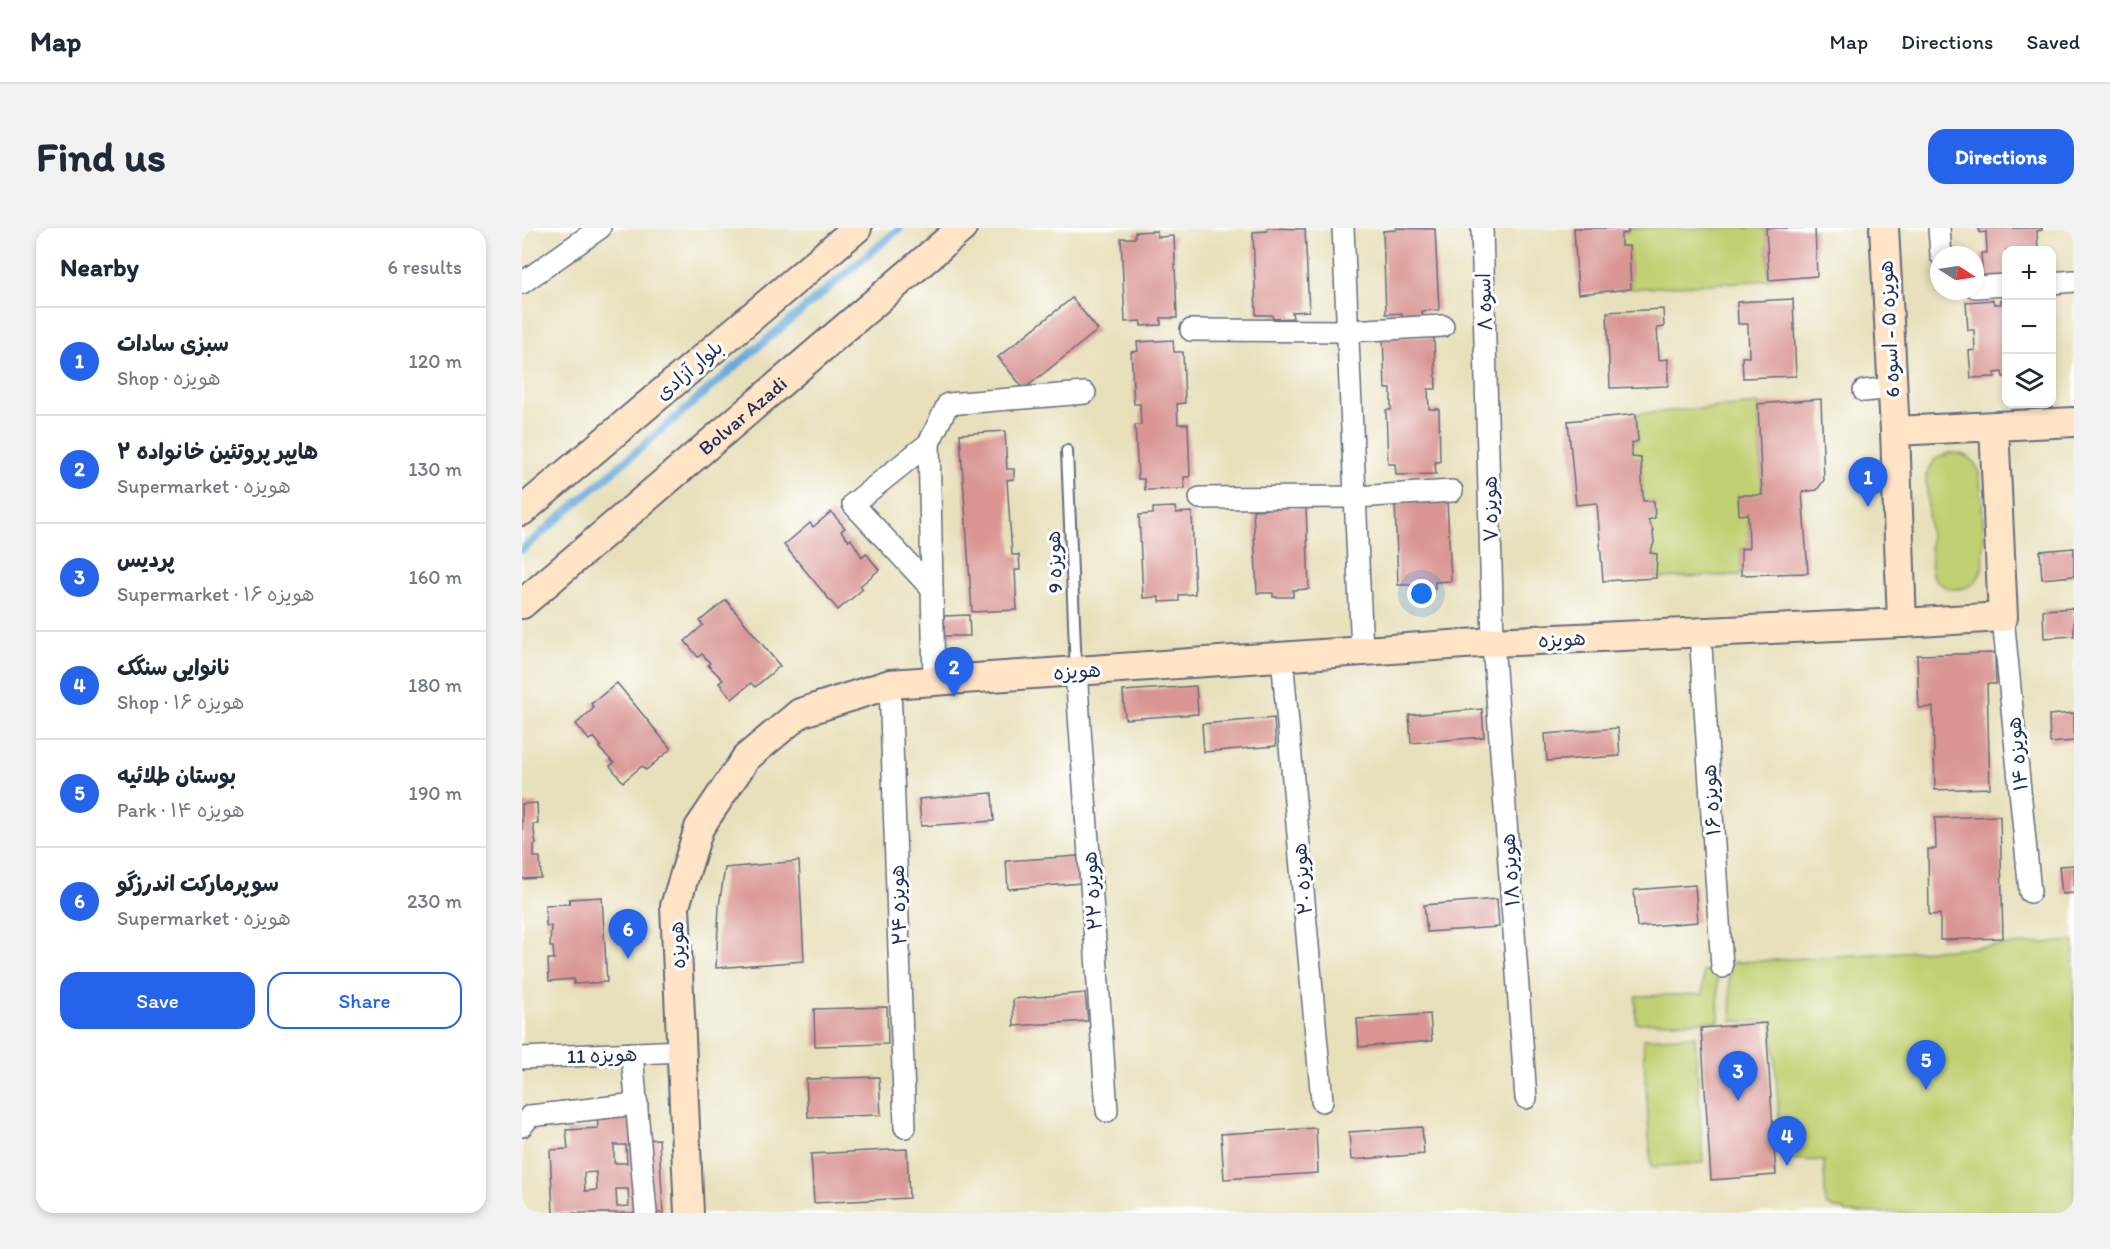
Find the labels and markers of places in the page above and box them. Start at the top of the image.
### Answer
pin: 1 [1848,458,1888,507]
pin: 2 [934,648,974,697]
pin: 6 [608,910,648,959]
pin: 5 [1906,1040,1946,1090]
pin: 3 [1718,1052,1758,1101]
pin: 4 [1768,1116,1806,1166]

